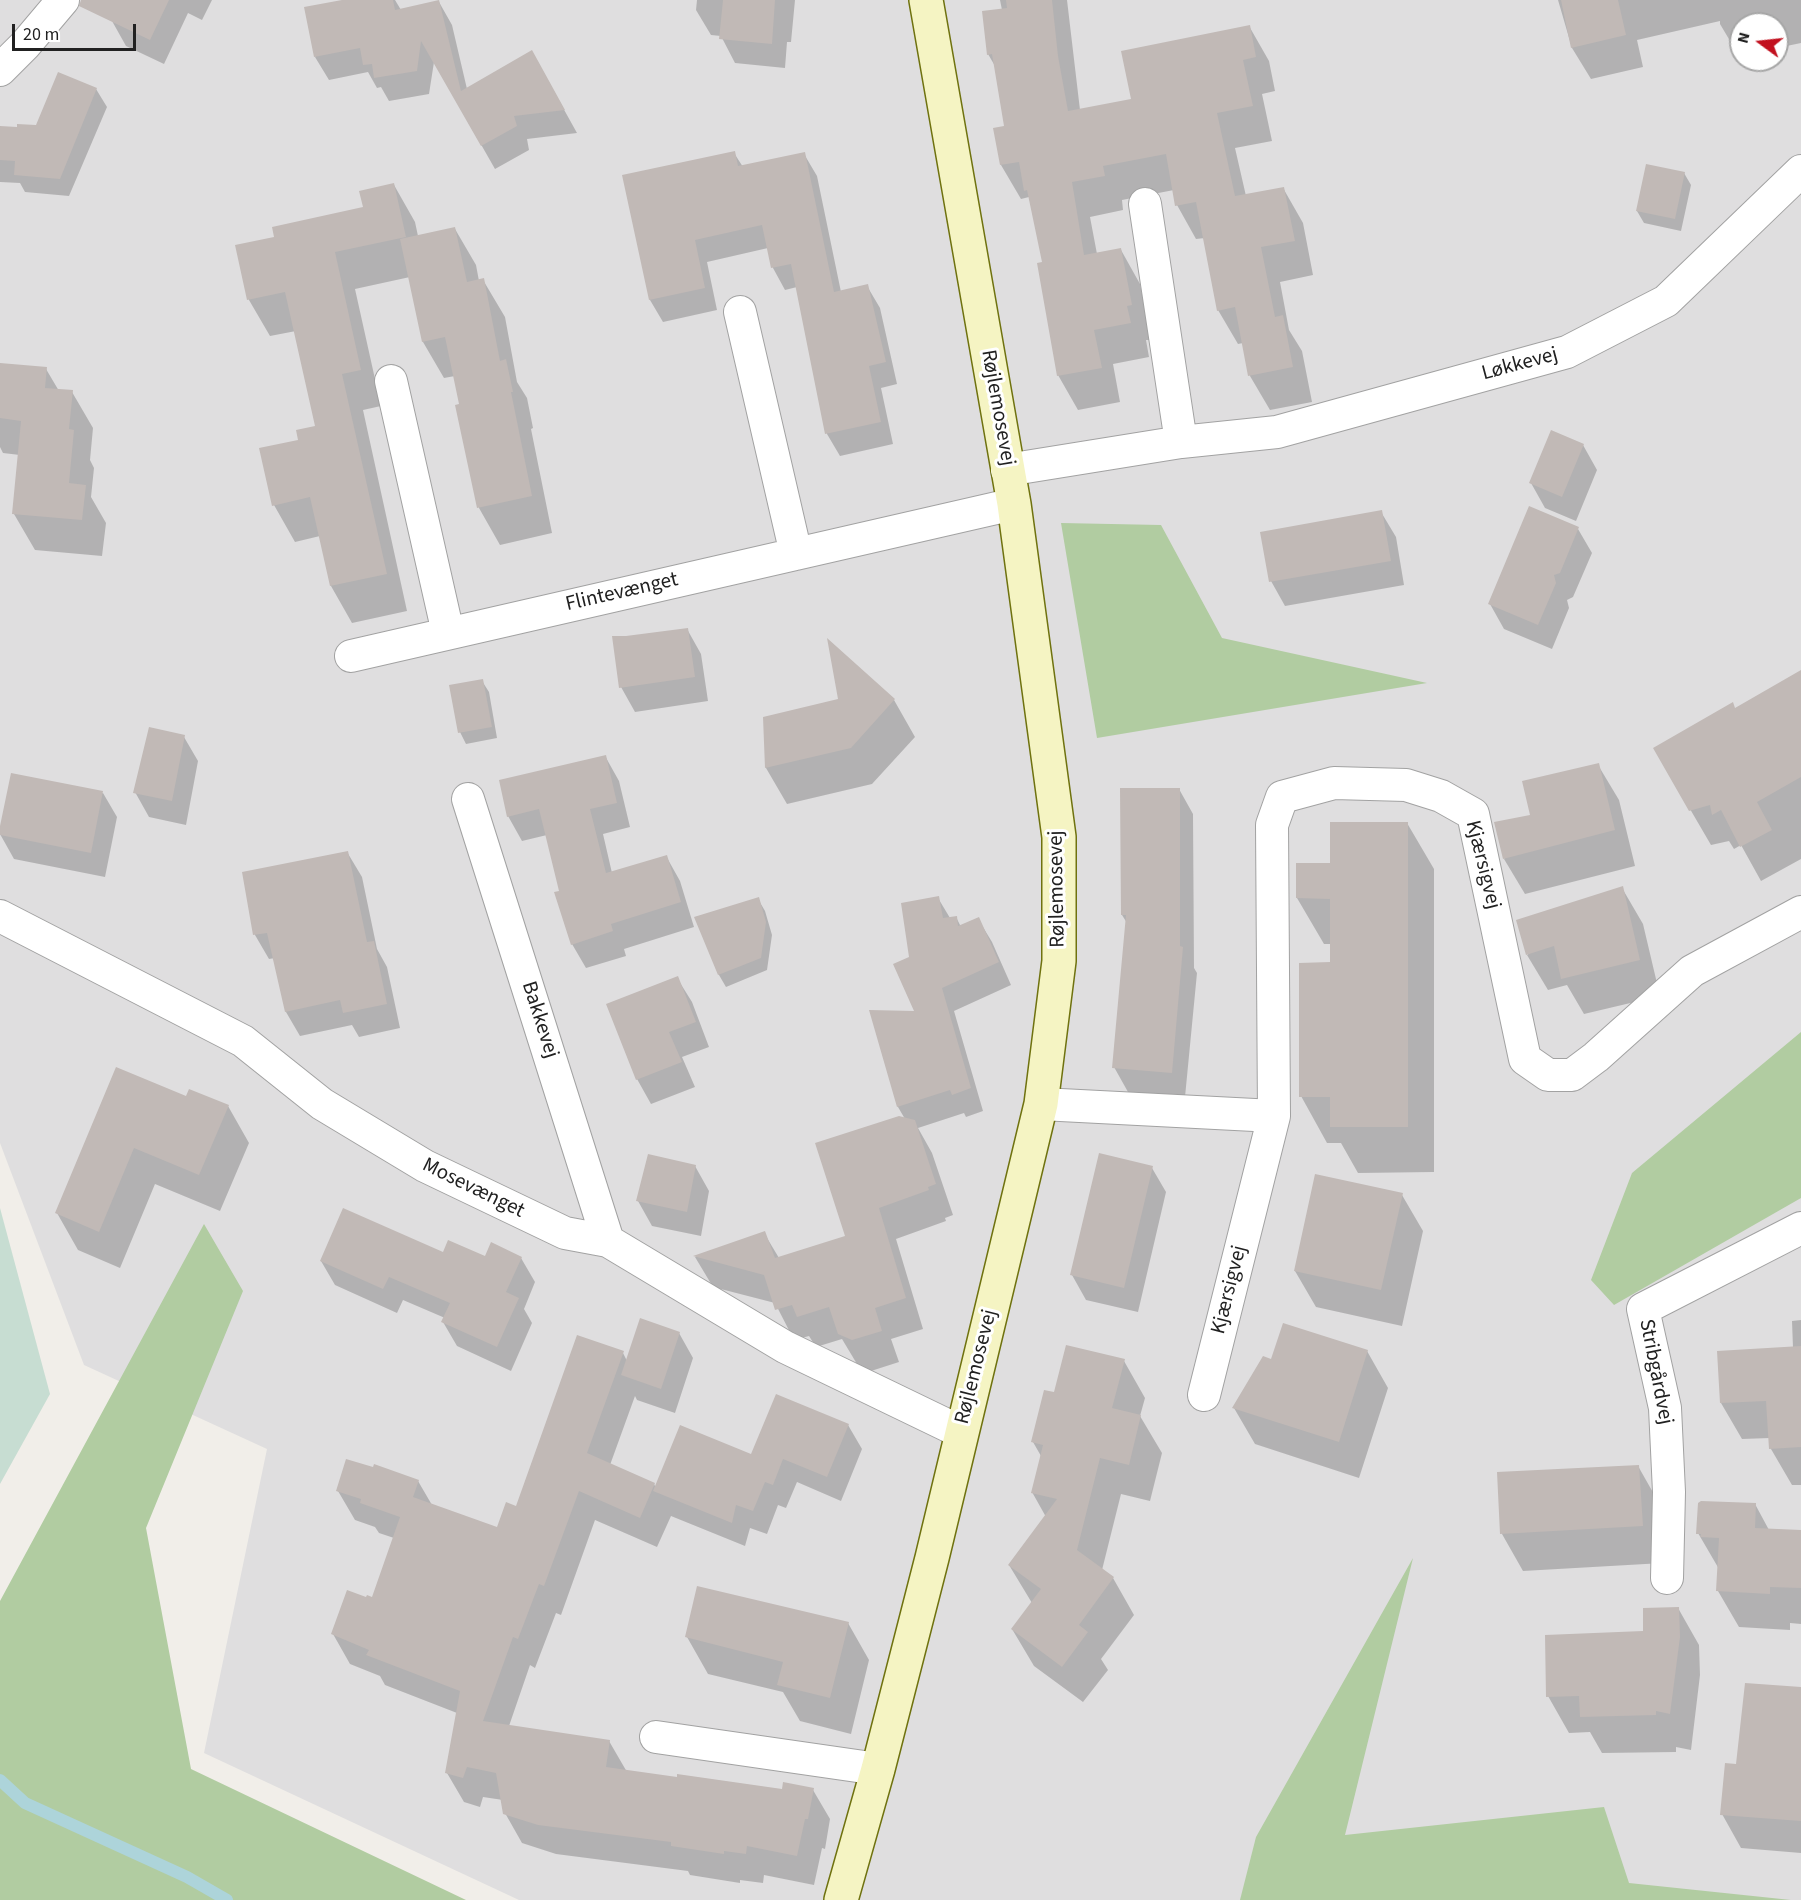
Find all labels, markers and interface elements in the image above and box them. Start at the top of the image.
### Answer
scale bar [15,12,140,50]
north arrow [1729,12,1789,72]
text: 20 m [23,22,59,47]
text: N [1732,30,1756,46]
street label: Løkkevej [1479,343,1561,387]
street label: Røjlemosevej [974,348,1020,468]
street label: Flintevænget [563,568,681,618]
street label: Kjærsigvej [1459,818,1505,912]
street label: Røjlemosevej [1044,830,1072,948]
street label: Bakkevej [515,978,563,1062]
street label: Mosevænget [418,1153,528,1225]
street label: Kjærsigvej [1207,1243,1253,1337]
street label: Røjlemosevej [951,1307,1003,1427]
street label: Stribgårdvej [1632,1317,1678,1427]

